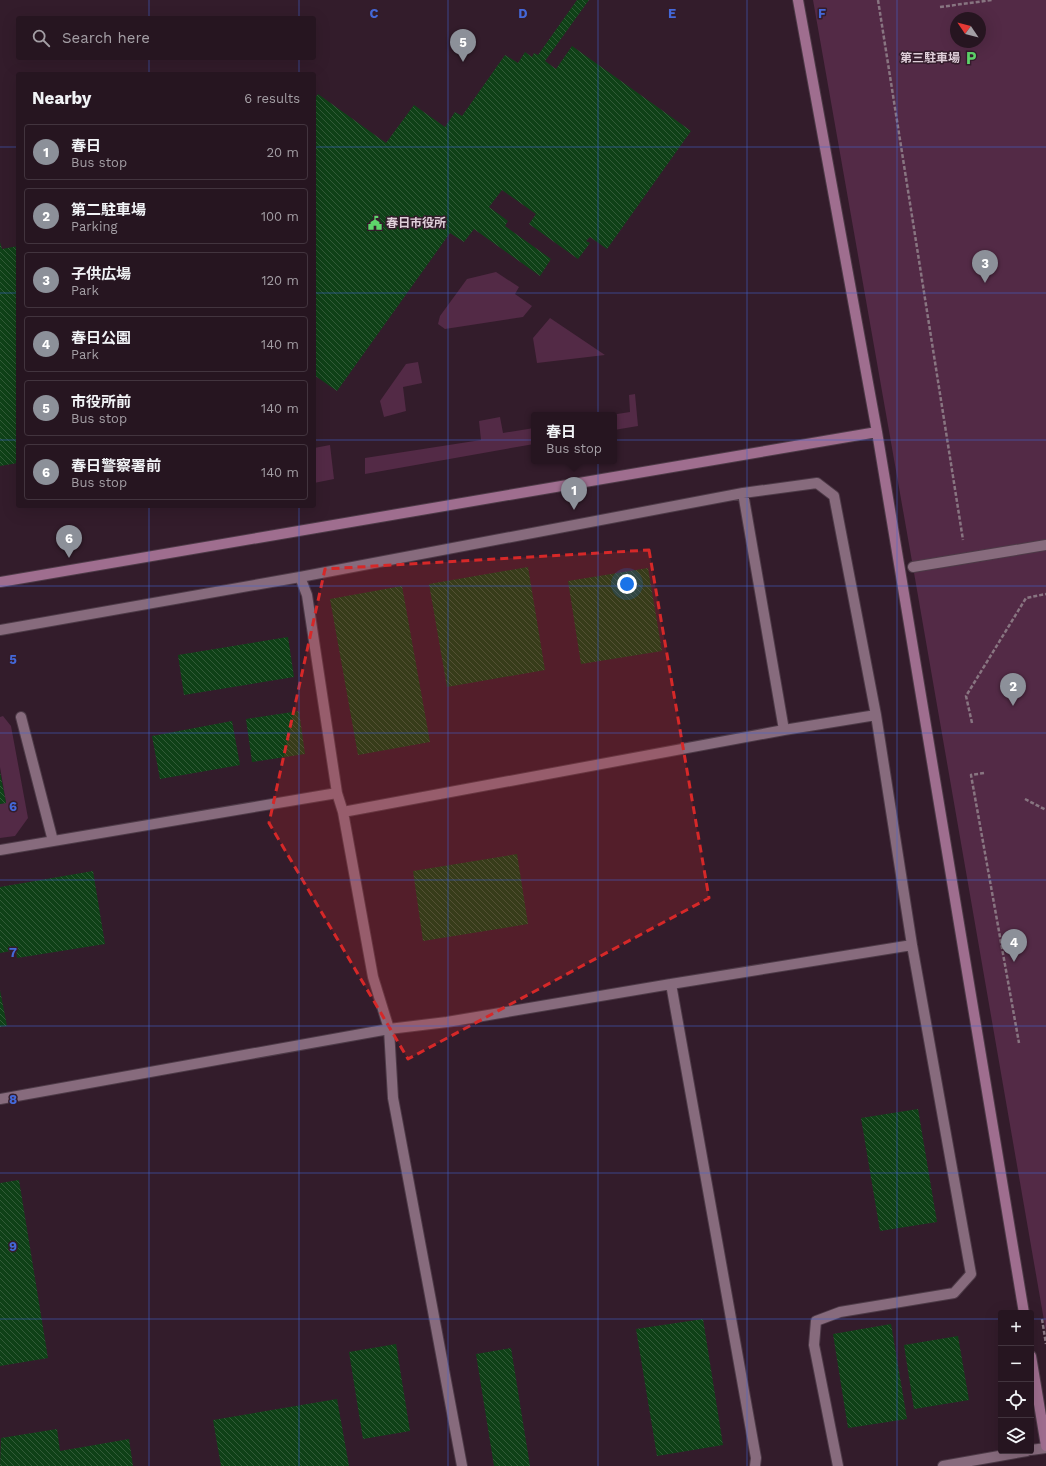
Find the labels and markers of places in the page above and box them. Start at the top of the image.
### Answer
pin: 5 [450,29,476,62]
parking icon: 第三駐車場 [963,50,979,66]
place label: 第三駐車場 [900,51,960,65]
public building icon: 春日市役所 [367,215,383,231]
place label: 春日市役所 [386,216,446,230]
pin: 3 [972,250,998,283]
pin: 1 [561,477,587,510]
pin: 6 [56,525,82,558]
pin: 2 [1000,673,1026,706]
pin: 4 [1001,929,1027,962]

